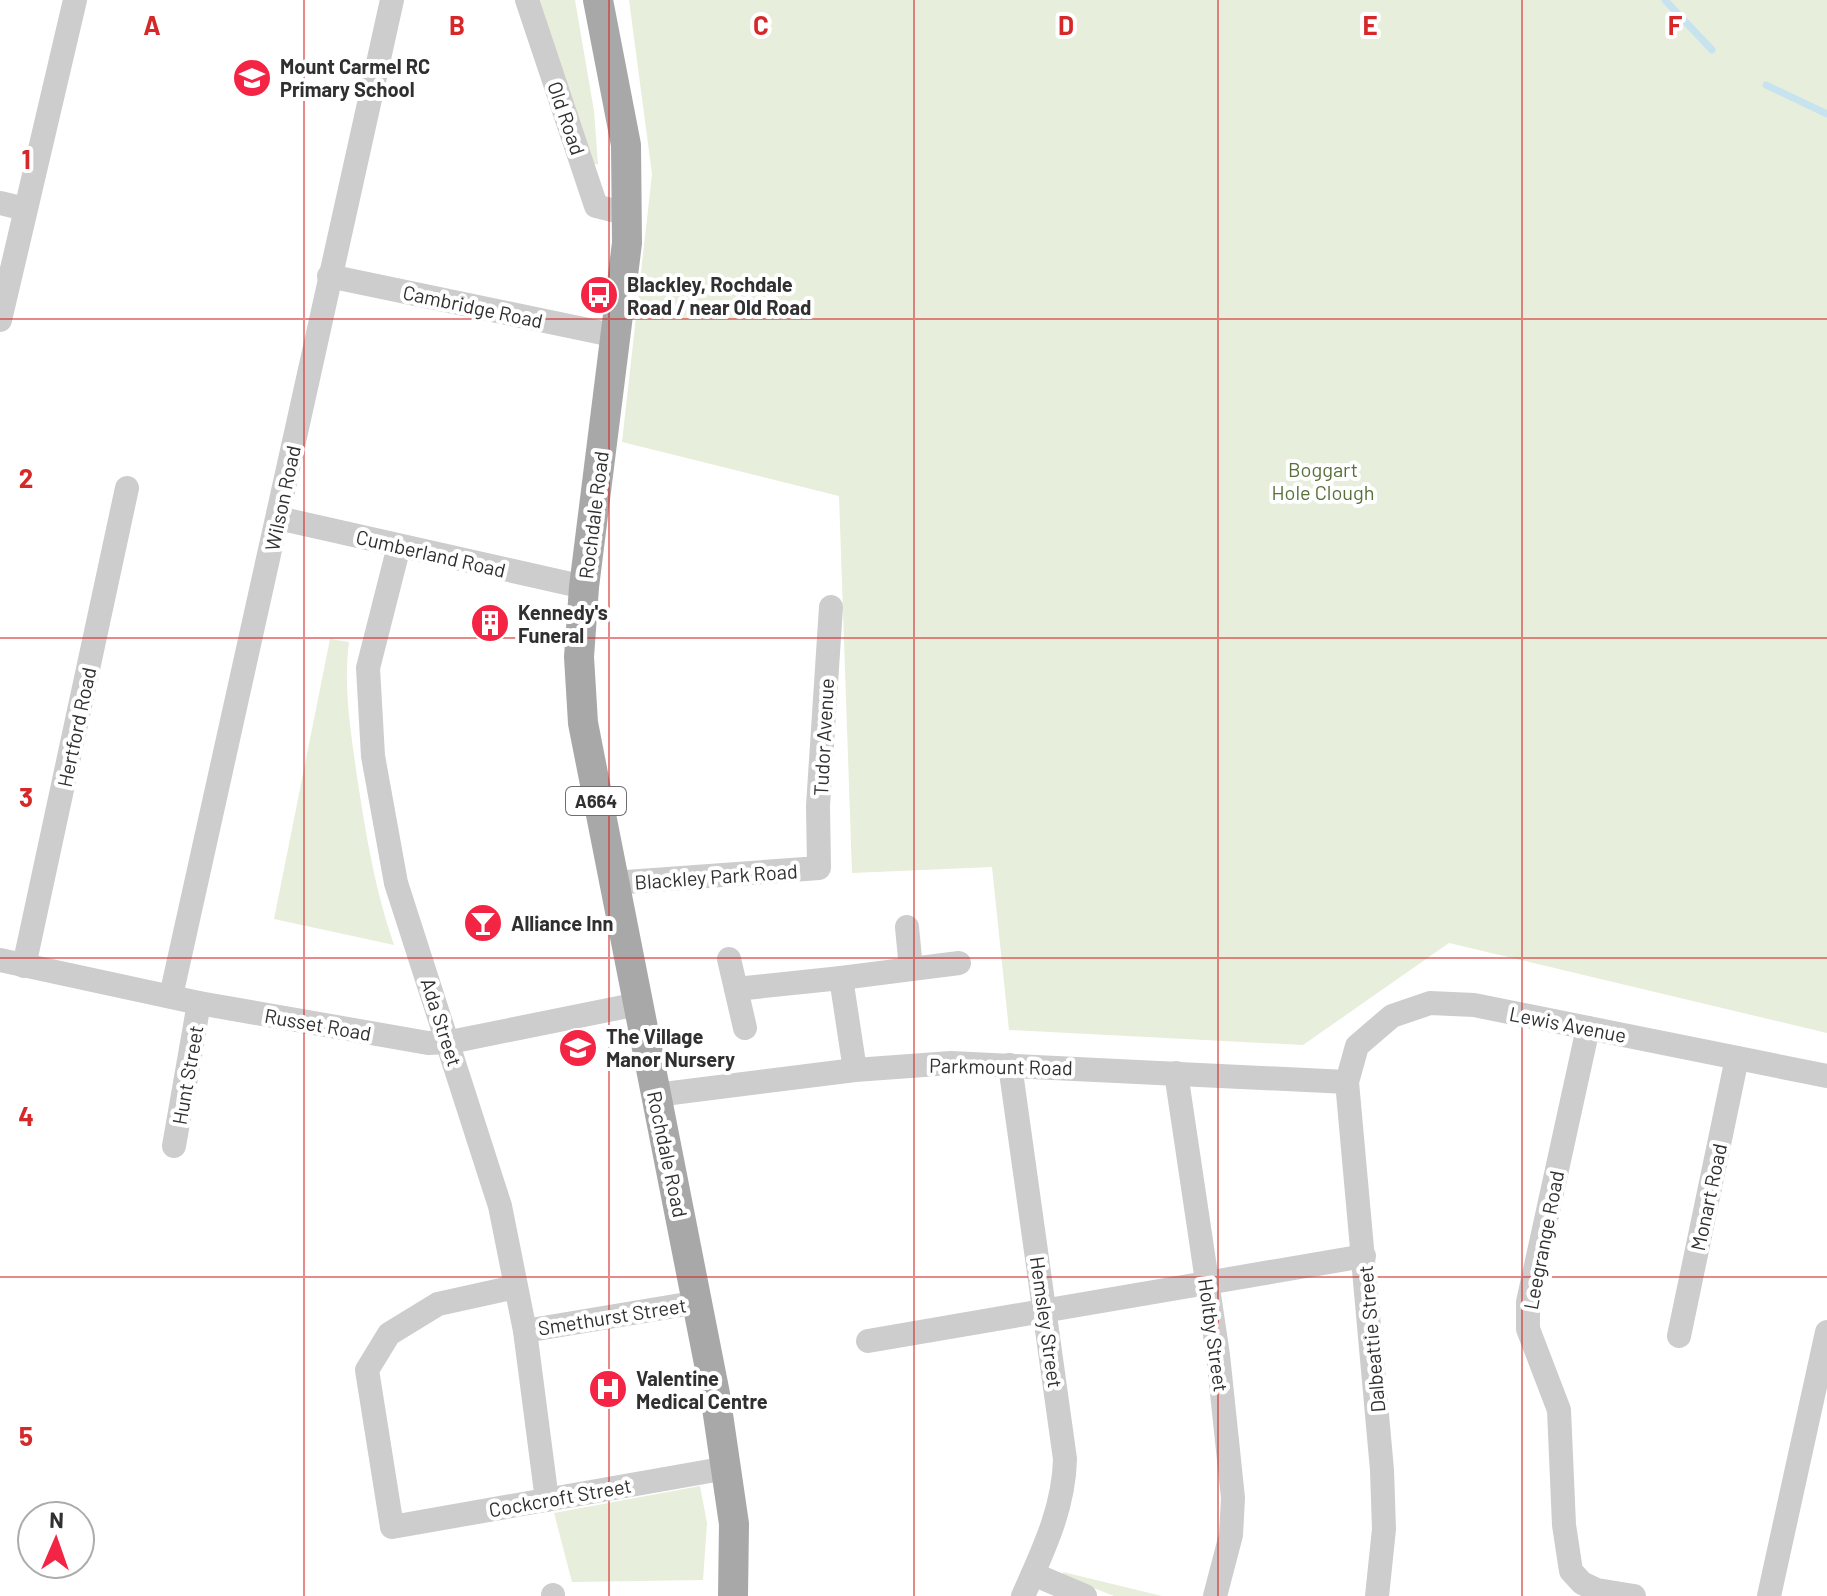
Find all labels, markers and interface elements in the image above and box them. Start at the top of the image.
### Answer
text: A [143,9,161,40]
text: B [449,9,465,40]
text: C [753,9,769,40]
text: D [1058,9,1074,40]
text: E [1362,9,1378,40]
text: F [1668,9,1683,40]
place label: Mount Carmel RC Primary School [280,54,430,101]
school or university icon: Mount Carmel RC Primary School [231,57,273,99]
street label: Old Road [543,78,591,158]
text: 1 [21,143,31,174]
place label: Blackley, Rochdale Road / near Old Road [627,272,811,319]
bus stop icon: Blackley, Rochdale Road / near Old Road [578,274,620,316]
street label: Cambridge Road [401,279,545,333]
street label: Wilson Road [259,443,305,553]
street label: Rochdale Road [573,450,613,580]
park label: Boggart Hole Clough [1271,457,1375,504]
text: 2 [19,462,33,493]
street label: Cumberland Road [354,524,508,582]
place label: Kennedy's Funeral [518,600,608,647]
building icon: Kennedy's Funeral [469,602,511,644]
street label: Hertford Road [52,665,100,789]
street label: Tudor Avenue [808,677,838,797]
text: 3 [19,781,33,812]
road number: A664 [566,787,626,815]
street label: Blackley Park Road [634,858,798,894]
bar icon: Alliance Inn [462,902,504,944]
place label: Alliance Inn [511,911,613,935]
street label: Ada Street [416,975,468,1069]
street label: Lewis Avenue [1508,1001,1628,1047]
street label: Russet Road [263,1003,373,1045]
street label: Hunt Street [166,1023,208,1127]
place label: The Village Manor Nursery [606,1024,735,1071]
school or university icon: The Village Manor Nursery [557,1027,599,1069]
street label: Parkmount Road [929,1053,1073,1079]
street label: Rochdale Road [643,1089,693,1219]
text: 4 [18,1100,34,1131]
street label: Monart Road [1685,1141,1731,1253]
street label: Leegrange Road [1518,1168,1568,1312]
street label: Hemsley Street [1026,1255,1068,1389]
street label: Dalbeattie Street [1353,1264,1389,1414]
street label: Holtby Street [1194,1277,1234,1393]
street label: Smethurst Street [536,1292,688,1340]
place label: Valentine Medical Centre [636,1366,768,1413]
hospital icon: Valentine Medical Centre [587,1368,629,1410]
text: 5 [19,1420,33,1451]
street label: Cockcroft Street [487,1473,633,1521]
north arrow [16,1500,96,1580]
text: N [49,1506,65,1532]

